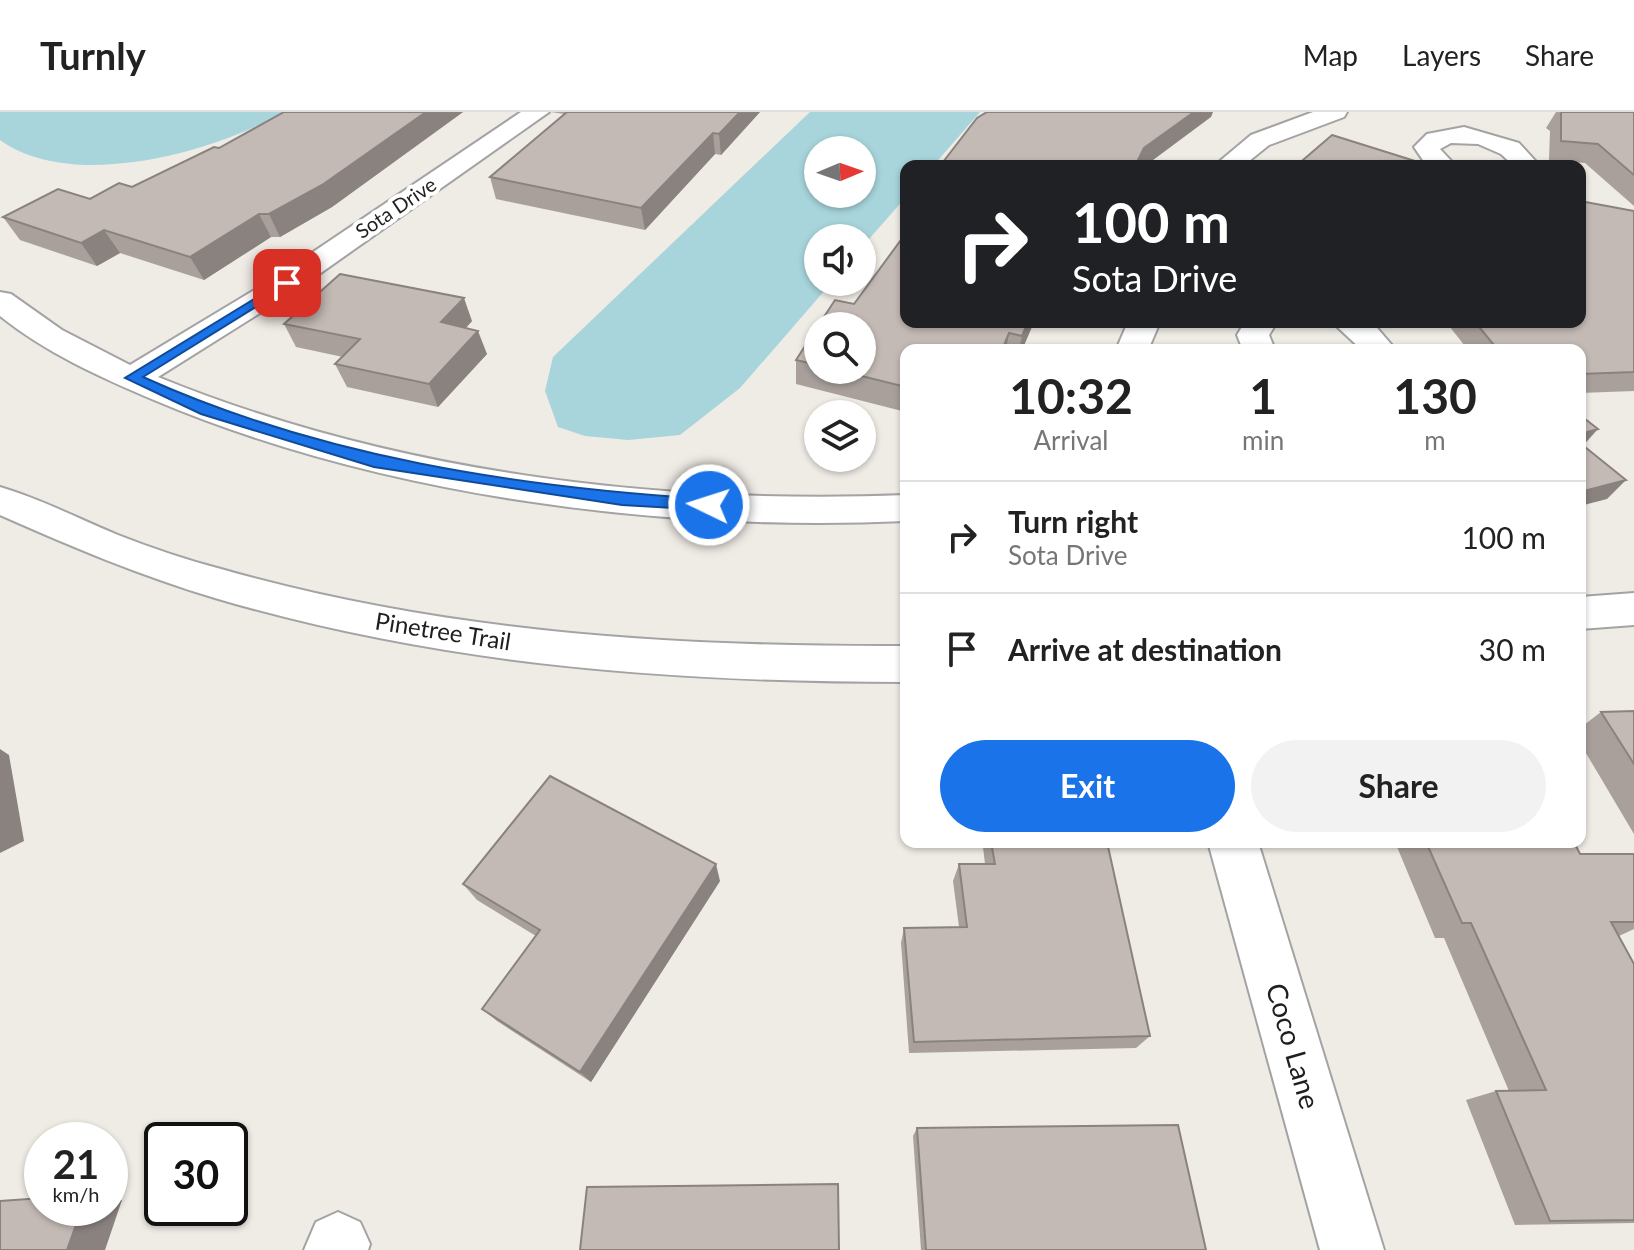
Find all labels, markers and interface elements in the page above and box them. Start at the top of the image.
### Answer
text: Turnly [40,32,146,78]
text: Map [1303,38,1358,72]
text: Layers [1402,38,1481,72]
text: Share [1525,38,1594,72]
north arrow [804,136,876,208]
map controls [804,136,876,472]
street label: Sota Drive [351,172,440,243]
text: 100 m [1072,188,1230,255]
icon: right [940,192,1044,296]
button: sound [804,224,876,296]
pin [253,249,321,317]
text: Sota Drive [1072,256,1237,300]
icon: arrive [265,261,309,305]
button: search [804,312,876,384]
text: 10:32 [1009,367,1133,424]
text: 1 [1249,367,1277,424]
text: 130 [1393,367,1477,424]
button: layers [804,400,876,472]
text: Arrival [1034,424,1108,456]
text: min [1242,424,1284,456]
text: m [1424,424,1446,456]
position arrow [667,463,751,547]
text: Turn right [1008,503,1138,539]
icon: right [940,515,984,559]
text: 100 m [1461,519,1546,555]
text: Sota Drive [1008,539,1127,571]
street label: Pinetree Trail [373,605,513,656]
icon: arrive [940,627,984,671]
text: Arrive at destination [1008,631,1282,667]
text: 30 m [1479,631,1546,667]
button: Exit [940,740,1235,832]
button: Share [1251,740,1546,832]
street label: Coco Lane [1260,979,1328,1112]
speed limit sign: 30 [144,1122,248,1226]
text: 21 [53,1140,99,1188]
text: km/h [53,1182,99,1206]

